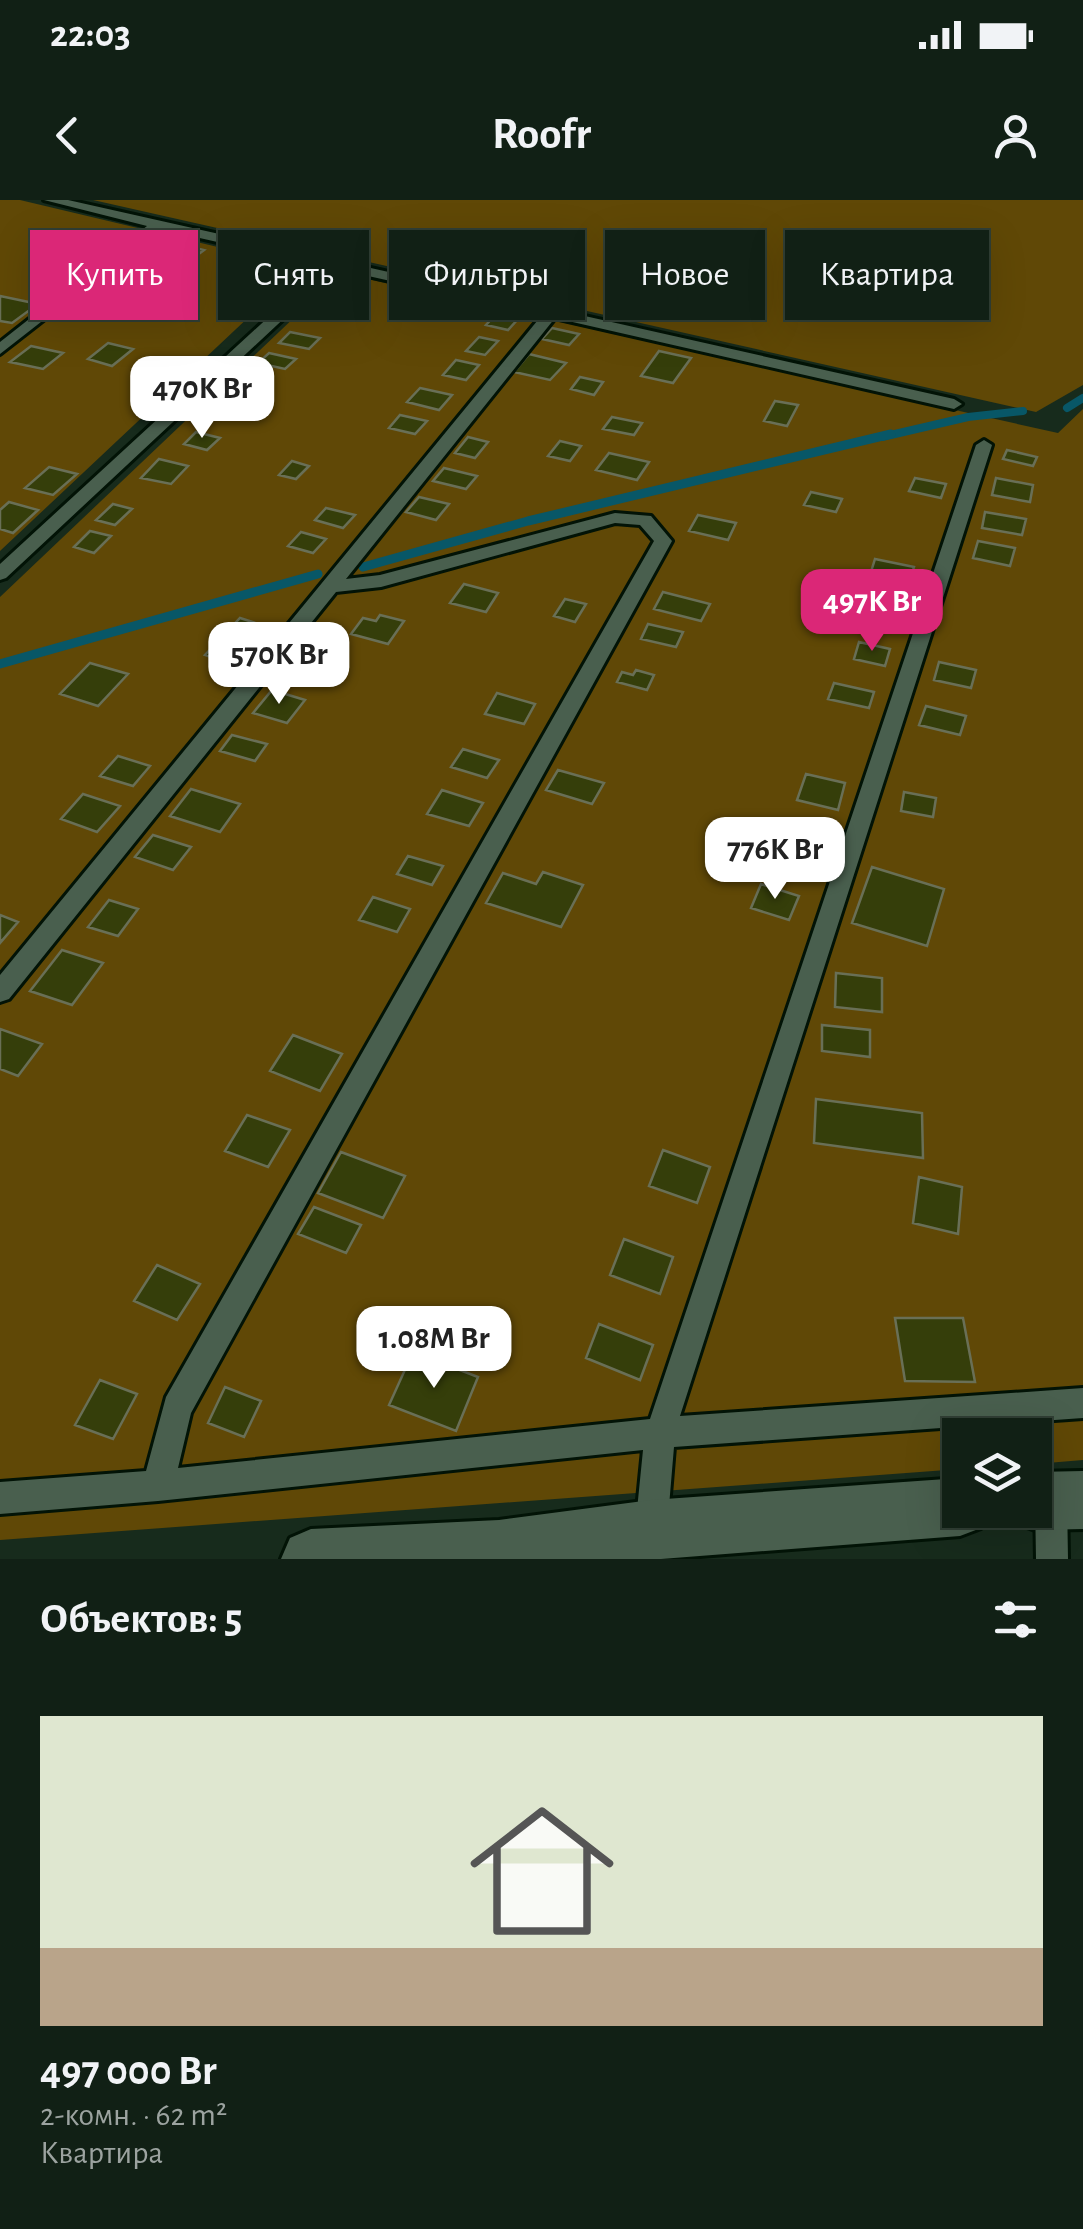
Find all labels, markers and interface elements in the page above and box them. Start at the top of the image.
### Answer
text: 22:03 [50,16,131,54]
icon: back [40,108,95,163]
icon: person [988,108,1043,163]
text: Roofr [492,112,591,157]
chip: Купить [30,230,198,320]
chip: Снять [218,230,369,320]
chip: Фильтры [389,230,585,320]
chip: Новое [605,230,765,320]
chip: Квартира [785,230,989,320]
pin: 470K Br [110,356,294,441]
text: 470K Br [152,372,252,404]
pin: 497K Br [780,569,964,654]
text: 497K Br [823,585,921,617]
pin: 570K Br [187,622,371,707]
text: 570K Br [230,638,328,670]
pin: 776K Br [683,817,867,902]
text: 776K Br [727,833,823,865]
pin: 1.08M Br [331,1306,537,1391]
text: 1.08M Br [378,1322,490,1354]
map controls [942,1418,1052,1528]
button: layers [942,1418,1052,1528]
icon: filters [988,1592,1043,1647]
text: Объектов: 5 [40,1598,242,1640]
icon: home [452,1781,632,1961]
text: 497 000 Br [40,2050,217,2092]
text: 2-комн. · 62 m² [40,2099,227,2131]
text: Квартира [40,2137,163,2169]

